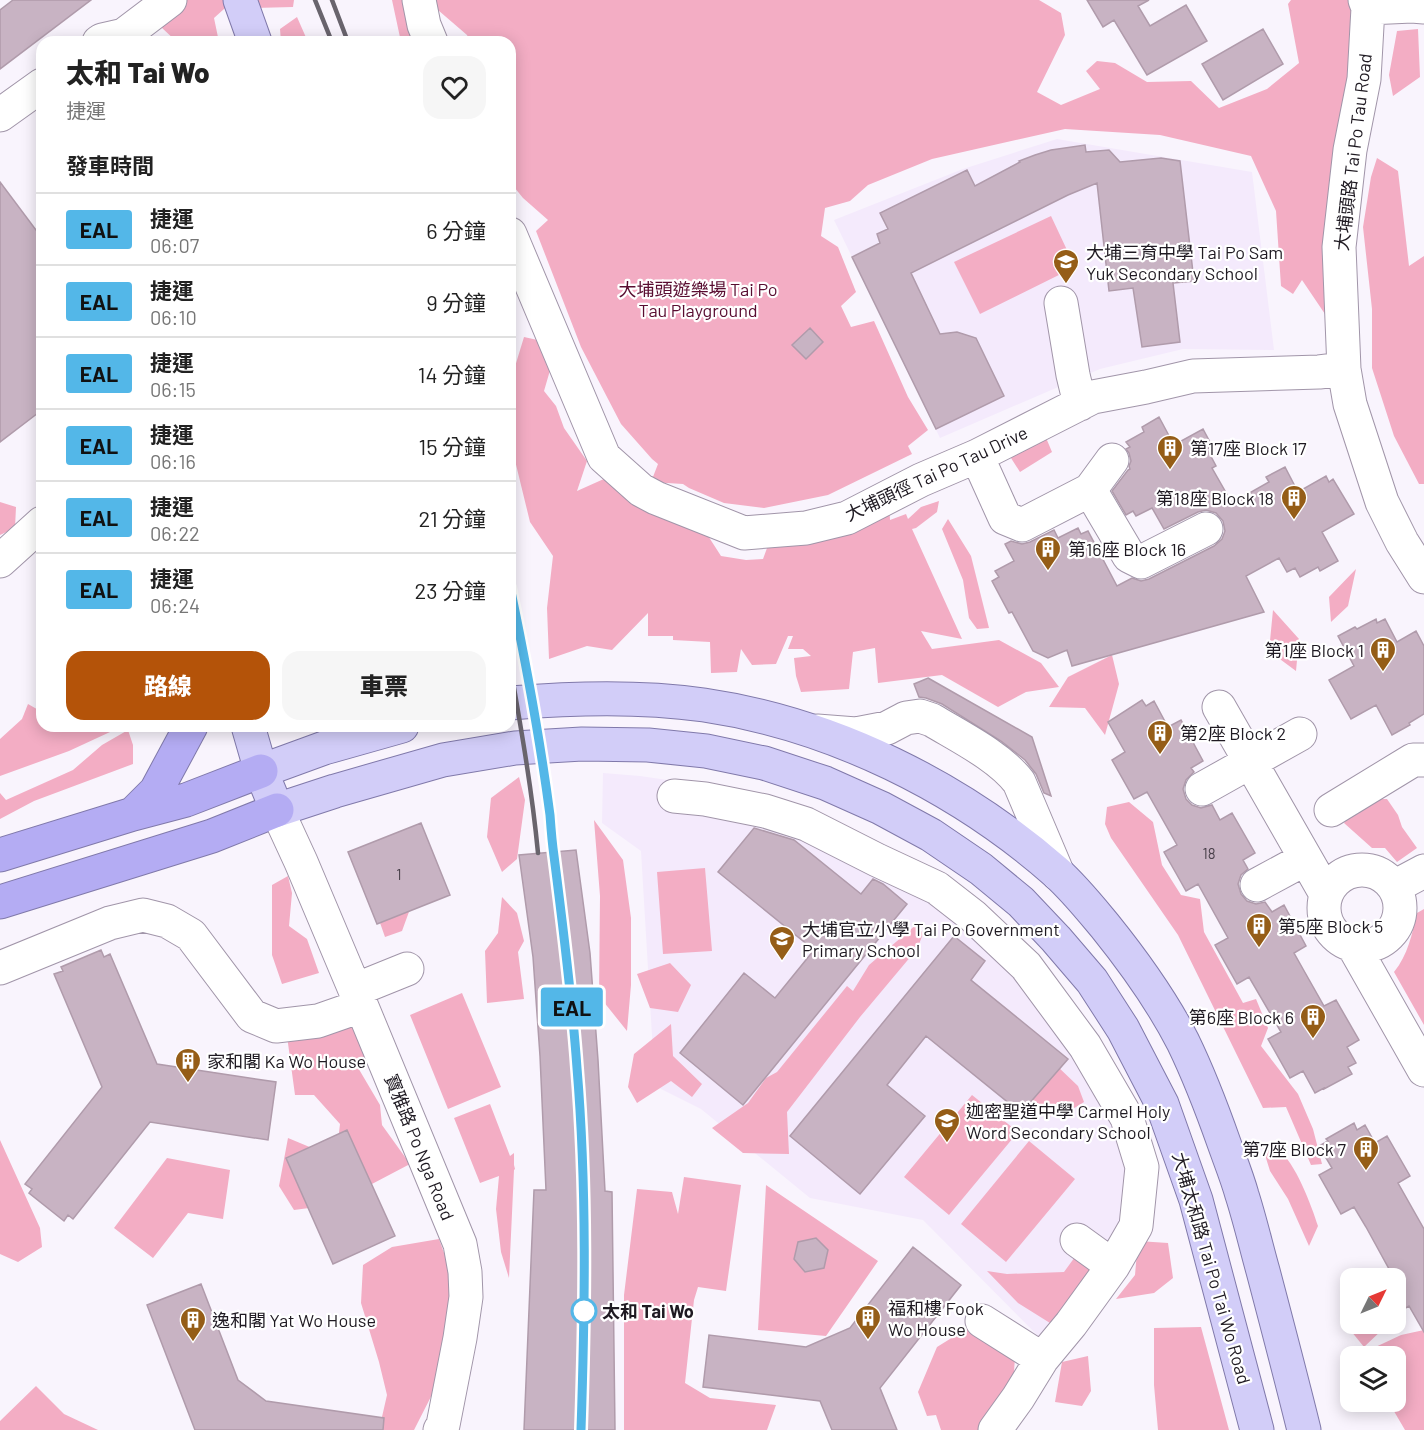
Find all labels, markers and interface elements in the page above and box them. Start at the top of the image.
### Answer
street label: 大埔頭路 Tai Po Tau Road [1330,52,1376,252]
text: 太和 Tai Wo [66,55,210,89]
button: heart [423,56,486,119]
text: 捷運 [66,98,106,122]
text: 發車時間 [66,152,154,178]
text: 捷運 [150,205,194,231]
text: EAL [80,217,118,242]
text: 6 分鐘 [426,217,486,243]
text: 06:07 [150,233,199,257]
place label: 大埔三育中學 Tai Po Sam Yuk Secondary School [1086,241,1283,284]
school or university icon: 大埔三育中學 Tai Po Sam Yuk Secondary School [1051,247,1081,285]
text: 捷運 [150,277,194,303]
park label: 大埔頭遊樂場 Tai Po Tau Playground [618,278,778,321]
text: EAL [80,289,118,314]
text: 9 分鐘 [426,289,486,315]
text: 06:10 [150,305,197,329]
text: 捷運 [150,349,194,375]
text: EAL [80,361,118,386]
text: 14 分鐘 [418,361,486,387]
text: 06:15 [150,377,196,401]
text: 捷運 [150,421,194,447]
street label: 大埔頭徑 Tai Po Tau Drive [841,421,1031,525]
text: EAL [80,433,118,458]
text: 15 分鐘 [419,433,486,459]
building icon: 第17座 Block 17 [1155,433,1185,471]
place label: 第17座 Block 17 [1190,437,1307,459]
text: 06:16 [150,449,196,473]
building icon: 第18座 Block 18 [1279,483,1309,521]
place label: 第18座 Block 18 [1156,487,1274,509]
text: 捷運 [150,493,194,519]
text: EAL [80,505,118,530]
text: 21 分鐘 [418,505,486,531]
text: 06:22 [150,521,200,545]
building icon: 第16座 Block 16 [1033,534,1063,572]
place label: 第16座 Block 16 [1068,538,1186,560]
text: 捷運 [150,565,194,591]
text: EAL [80,577,118,602]
text: 23 分鐘 [415,577,486,603]
text: 06:24 [150,593,200,617]
building icon: 第1座 Block 1 [1368,635,1398,673]
place label: 第1座 Block 1 [1265,639,1364,661]
button: 路線 [66,651,270,720]
button: 車票 [282,651,486,720]
building icon: 第2座 Block 2 [1145,718,1175,756]
place label: 第2座 Block 2 [1180,722,1286,744]
house number: 18 [1202,844,1216,862]
house number: 1 [396,865,402,883]
building icon: 第5座 Block 5 [1244,911,1274,949]
place label: 第5座 Block 5 [1278,915,1383,937]
place label: 大埔官立小學 Tai Po Government Primary School [802,918,1060,961]
school or university icon: 大埔官立小學 Tai Po Government Primary School [767,924,797,962]
line badge: EAL [538,988,606,1026]
text: EAL [553,995,591,1020]
building icon: 第6座 Block 6 [1298,1002,1328,1040]
place label: 第6座 Block 6 [1189,1006,1294,1028]
building icon: 家和閣 Ka Wo House [173,1046,203,1084]
place label: 家和閣 Ka Wo House [207,1050,366,1072]
street label: 寶雅路 Po Nga Road [381,1071,459,1223]
place label: 迦密聖道中學 Carmel Holy Word Secondary School [966,1100,1170,1143]
school or university icon: 迦密聖道中學 Carmel Holy Word Secondary School [932,1106,962,1144]
building icon: 第7座 Block 7 [1351,1134,1381,1172]
place label: 第7座 Block 7 [1242,1138,1346,1160]
street label: 大埔太和路 Tai Po Tai Wo Road [1168,1150,1256,1386]
north arrow [1340,1268,1406,1334]
map controls [1340,1268,1406,1412]
place label: 福和樓 Fook Wo House [888,1297,984,1340]
marker: 太和 Tai Wo [571,1298,597,1324]
place label: 太和 Tai Wo [602,1300,694,1322]
building icon: 福和樓 Fook Wo House [853,1303,883,1341]
building icon: 逸和閣 Yat Wo House [178,1305,208,1343]
place label: 逸和閣 Yat Wo House [212,1309,376,1331]
button: layers [1340,1346,1406,1412]

